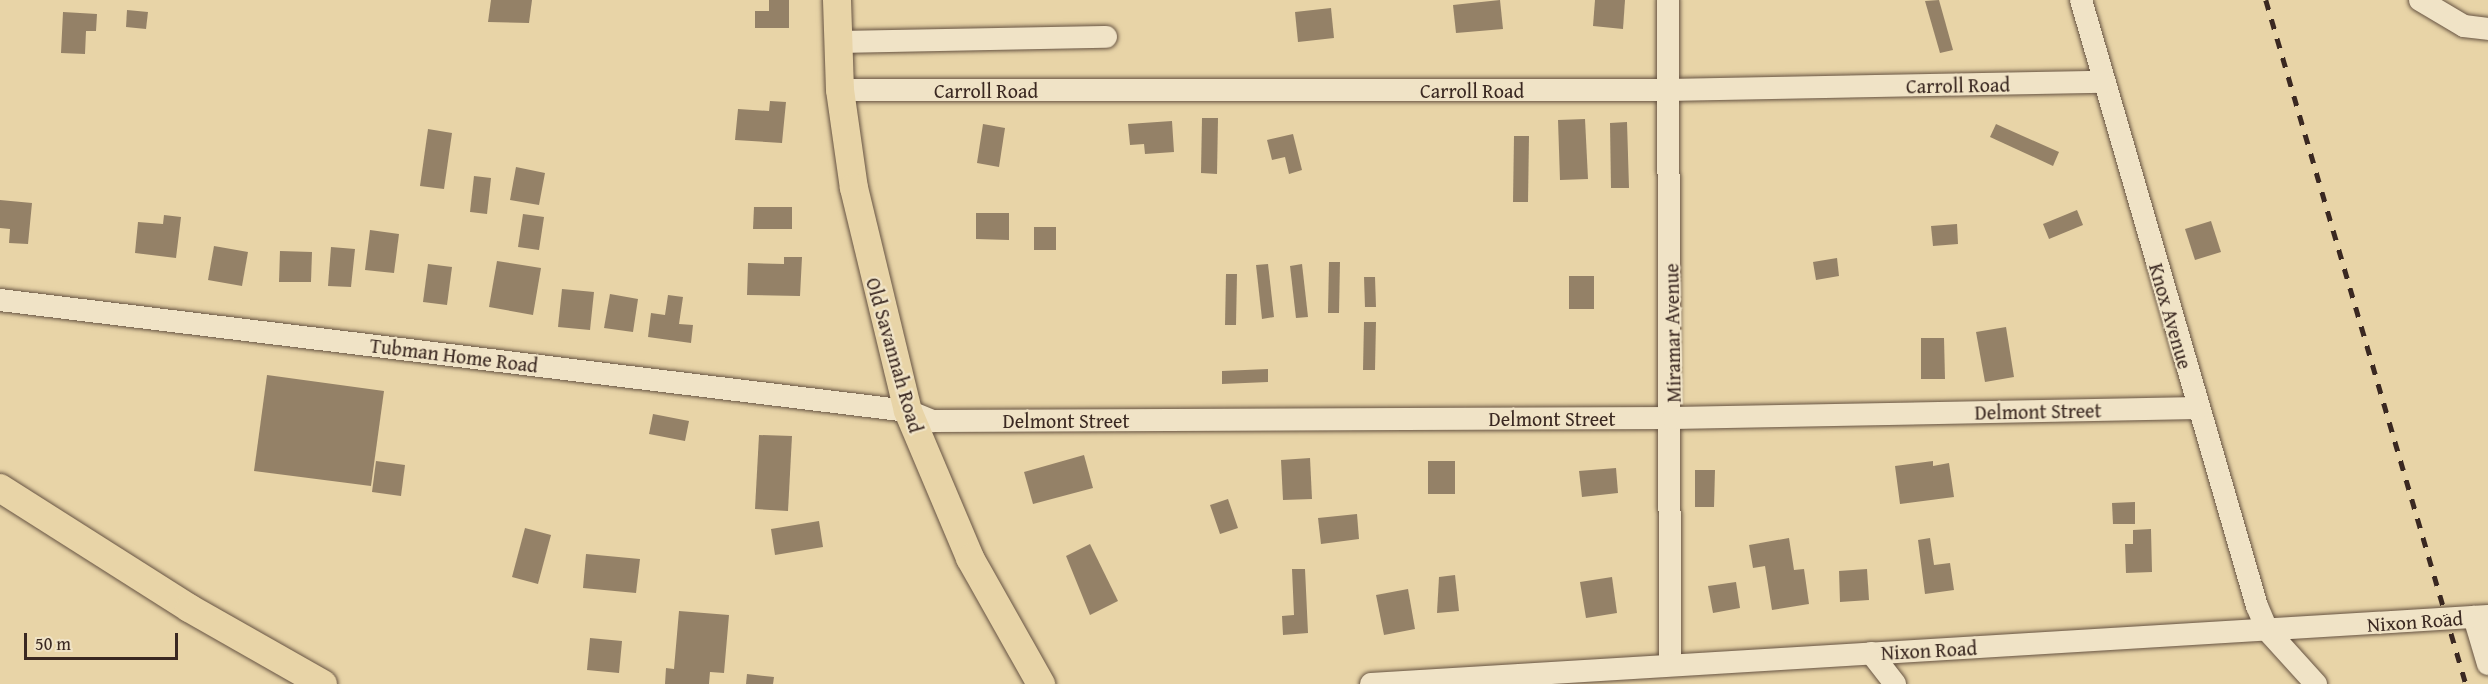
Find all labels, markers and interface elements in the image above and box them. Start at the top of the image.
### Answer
street label: Carroll Road [1906,72,2010,98]
street label: Carroll Road [934,78,1038,102]
street label: Carroll Road [1420,78,1524,102]
street label: Knox Avenue [2144,260,2198,372]
street label: Miramar Avenue [1659,263,1685,403]
street label: Old Savannah Road [861,275,929,435]
street label: Tubman Home Road [369,333,539,377]
street label: Delmont Street [1974,398,2102,424]
street label: Delmont Street [1489,406,1615,430]
street label: Delmont Street [1003,408,1129,432]
street label: Nixon Road [2366,606,2464,636]
scale bar [27,621,182,659]
text: 50 m [35,630,71,657]
street label: Nixon Road [1880,636,1978,664]

